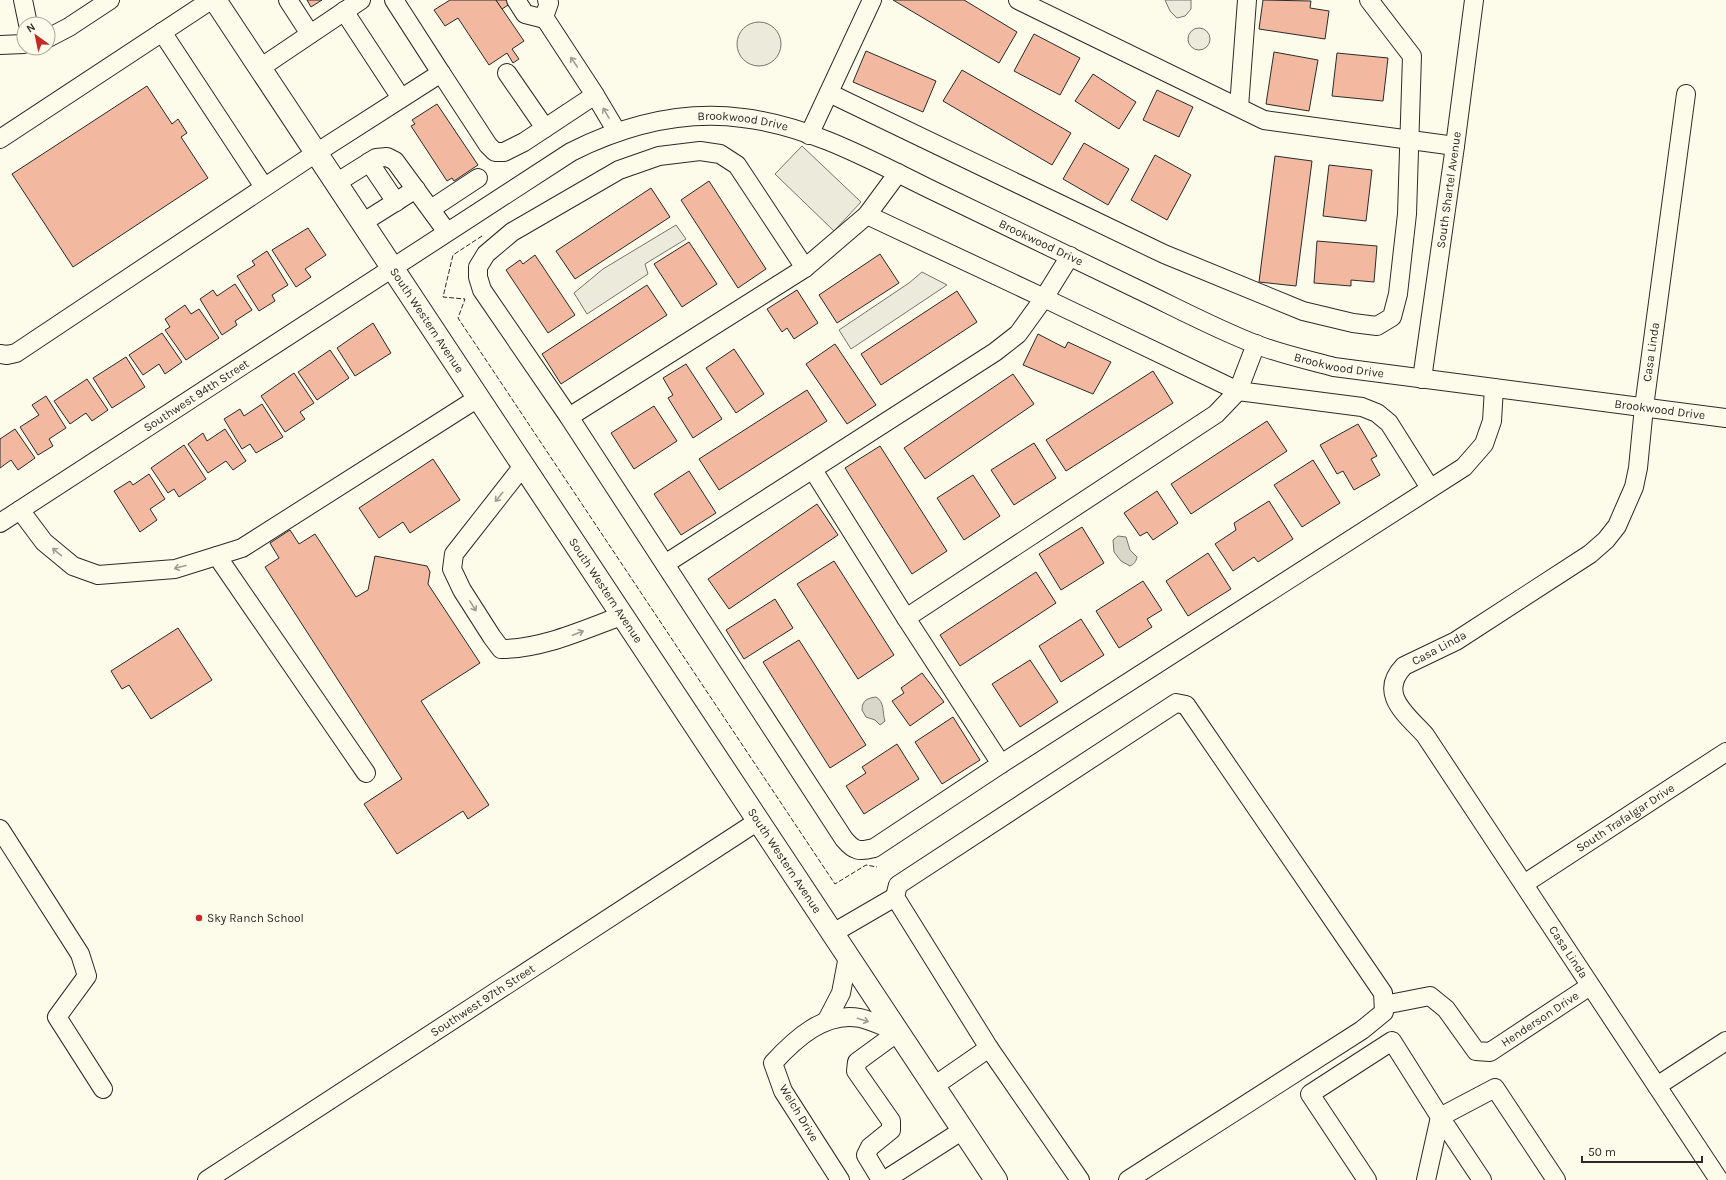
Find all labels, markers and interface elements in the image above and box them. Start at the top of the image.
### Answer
north arrow [16,16,56,56]
text: N [24,20,38,36]
one-way arrow [569,56,577,68]
one-way arrow [601,107,609,119]
street label: Brookwood Drive [697,109,790,134]
street label: South Shartel Avenue [1434,131,1464,249]
street label: Brookwood Drive [997,216,1085,269]
street label: South Western Avenue [387,265,467,375]
street label: Casa Linda [1640,321,1662,383]
street label: Brookwood Drive [1292,350,1385,380]
street label: Southwest 94th Street [141,356,252,435]
street label: Brookwood Drive [1614,397,1706,422]
one-way arrow [494,491,503,502]
street label: South Western Avenue [566,535,646,646]
one-way arrow [51,548,62,556]
one-way arrow [173,564,186,571]
one-way arrow [469,600,477,612]
one-way arrow [571,628,583,636]
street label: Casa Linda [1409,628,1469,668]
street label: South Trafalgar Drive [1574,781,1677,855]
street label: South Western Avenue [745,805,824,916]
place label: Sky Ranch School [207,911,304,925]
marker: Sky Ranch School [194,913,204,923]
street label: Casa Linda [1546,923,1591,981]
street label: Southwest 97th Street [428,961,538,1039]
street label: Henderson Drive [1498,988,1581,1050]
one-way arrow [857,1017,870,1024]
street label: Welch Drive [776,1082,822,1144]
scale bar [1582,1138,1702,1164]
text: 50 m [1588,1145,1616,1159]

